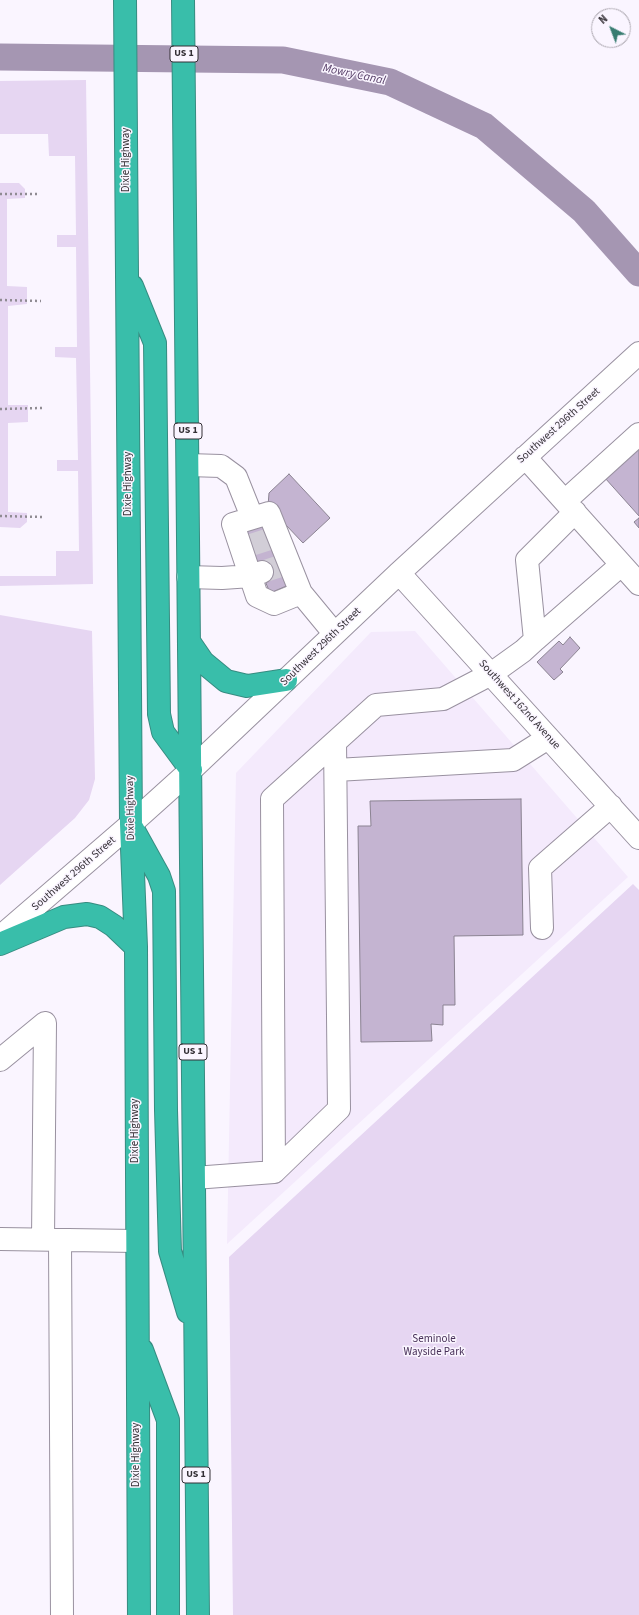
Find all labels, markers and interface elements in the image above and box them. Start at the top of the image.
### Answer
north arrow [591,8,631,48]
text: N [596,11,611,27]
road number: US 1 [170,46,198,62]
water label: Mowry Canal [321,61,387,89]
street label: Dixie Highway [120,128,134,192]
street label: Southwest 296th Street [515,385,603,467]
road number: US 1 [174,423,202,439]
street label: Dixie Highway [122,452,136,516]
street label: Southwest 296th Street [278,605,364,689]
street label: Southwest 162nd Avenue [475,658,563,752]
street label: Dixie Highway [124,776,138,840]
street label: Southwest 296th Street [29,834,119,914]
road number: US 1 [179,1044,207,1060]
street label: Dixie Highway [129,1099,143,1163]
park label: Seminole Wayside Park [404,1333,464,1359]
street label: Dixie Highway [130,1423,144,1487]
road number: US 1 [182,1467,210,1483]

